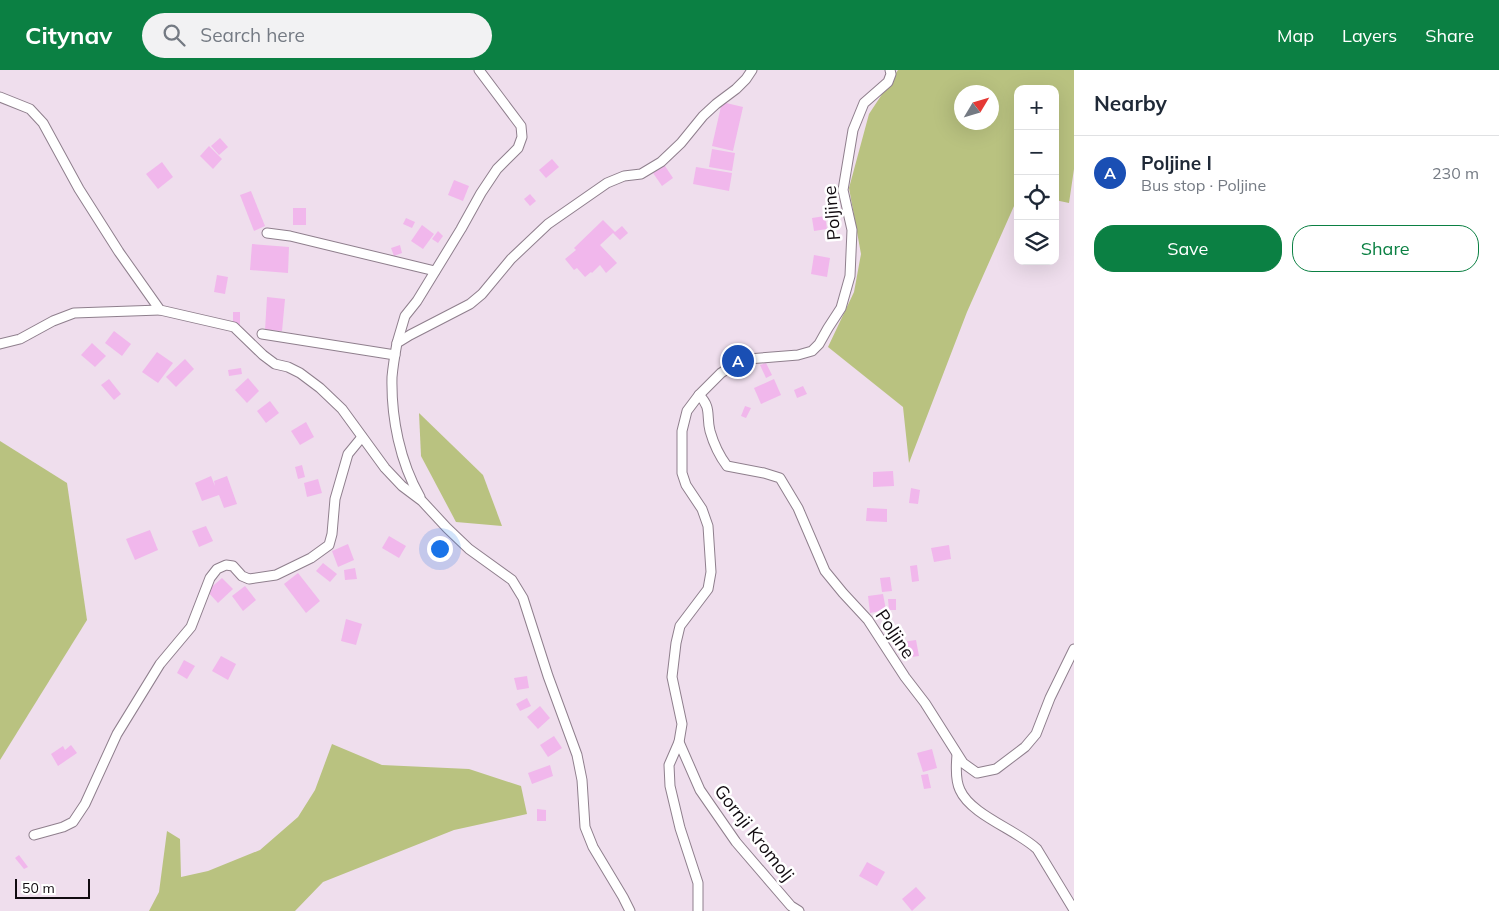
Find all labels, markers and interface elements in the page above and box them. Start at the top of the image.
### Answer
search box [142,13,492,58]
text: Citynav [25,20,112,50]
icon: search [160,21,188,49]
text: Search here [200,23,305,47]
text: Map [1277,24,1314,47]
text: Layers [1342,24,1397,47]
text: Share [1425,24,1474,47]
north arrow [954,85,999,130]
map controls [1014,85,1059,265]
button: + [1014,85,1059,130]
text: Nearby [1094,90,1167,116]
button: − [1014,130,1059,175]
text: Poljine I [1141,151,1212,175]
text: A [1104,163,1116,183]
text: 230 m [1432,163,1479,183]
button: locate [1014,175,1059,220]
text: Bus stop · Poljine [1141,175,1266,195]
street label: Poljine [818,185,845,241]
button: layers [1014,220,1059,265]
button: Save [1094,225,1282,272]
button: Share [1292,225,1479,272]
pin: A [722,342,754,380]
your location [427,536,453,562]
street label: Poljine [871,605,920,663]
street label: Gornji Kromolj [709,780,799,886]
scale bar [15,876,90,899]
text: 50 m [22,879,55,897]

